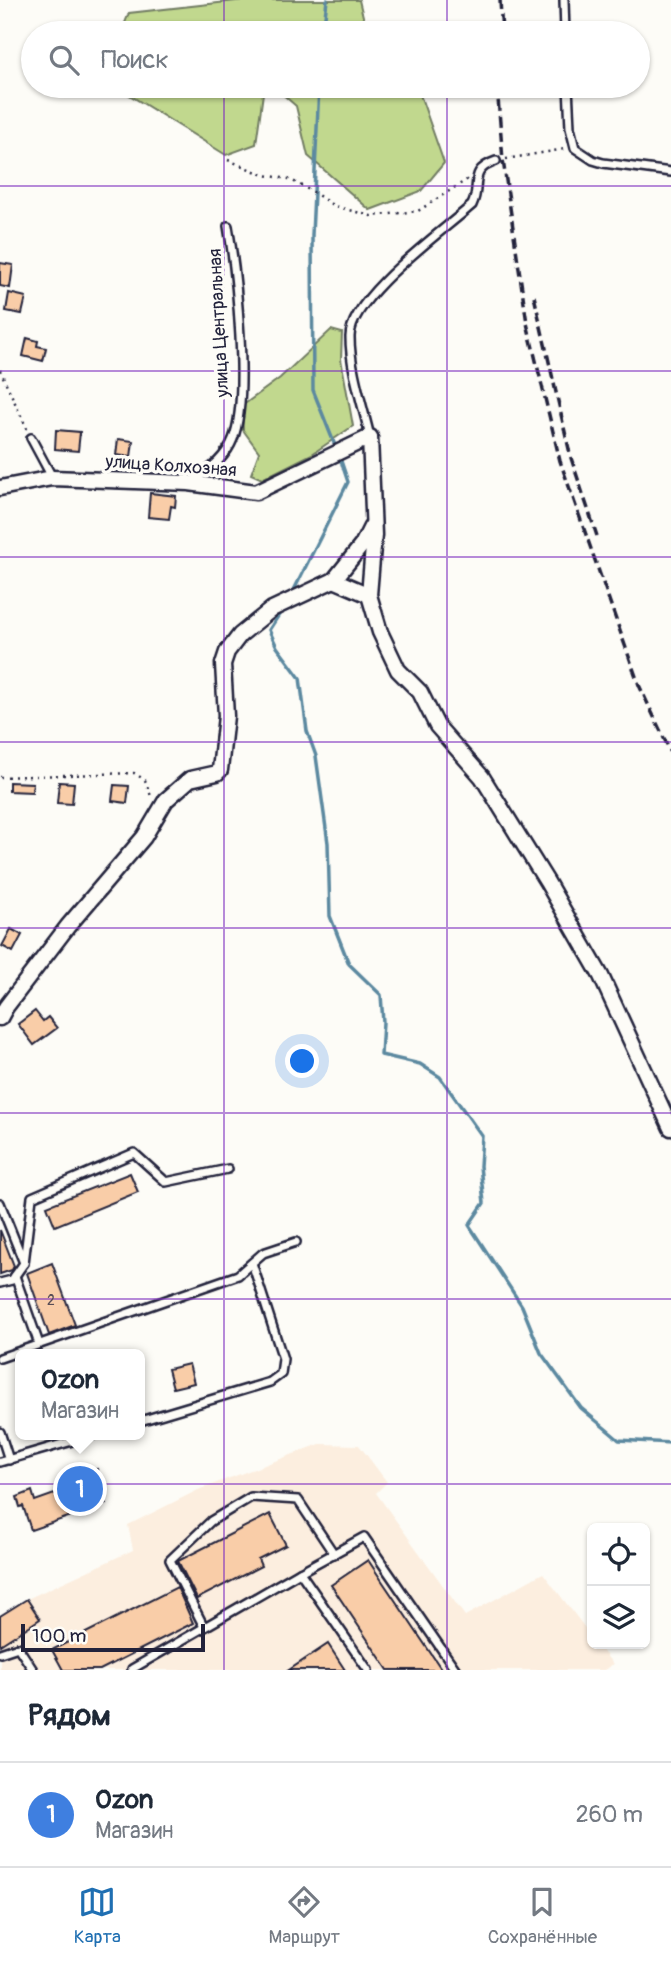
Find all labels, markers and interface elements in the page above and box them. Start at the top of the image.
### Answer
search box [21,21,650,98]
icon: search [45,41,83,79]
text: Поиск [101,44,169,76]
street label: улица Центральная [204,248,234,399]
street label: улица Колхозная [104,450,237,482]
your location [285,1044,319,1078]
house number: 2 [47,1292,55,1309]
popup [15,1349,145,1440]
text: Ozon [41,1364,99,1396]
text: Магазин [41,1396,119,1425]
pin: 1 [57,1463,103,1515]
map controls [587,1523,650,1649]
button: locate [587,1523,650,1586]
button: layers [587,1586,650,1649]
scale bar [21,1621,205,1653]
text: 100 m [32,1624,86,1648]
text: Рядом [28,1697,111,1734]
text: Ozon [95,1784,153,1816]
text: 1 [47,1800,56,1829]
text: 260 m [576,1800,643,1829]
text: Магазин [95,1816,174,1845]
tab: Карта [74,1883,121,1949]
tab: Маршрут [269,1883,340,1949]
tab: Сохранённые [488,1883,597,1949]

